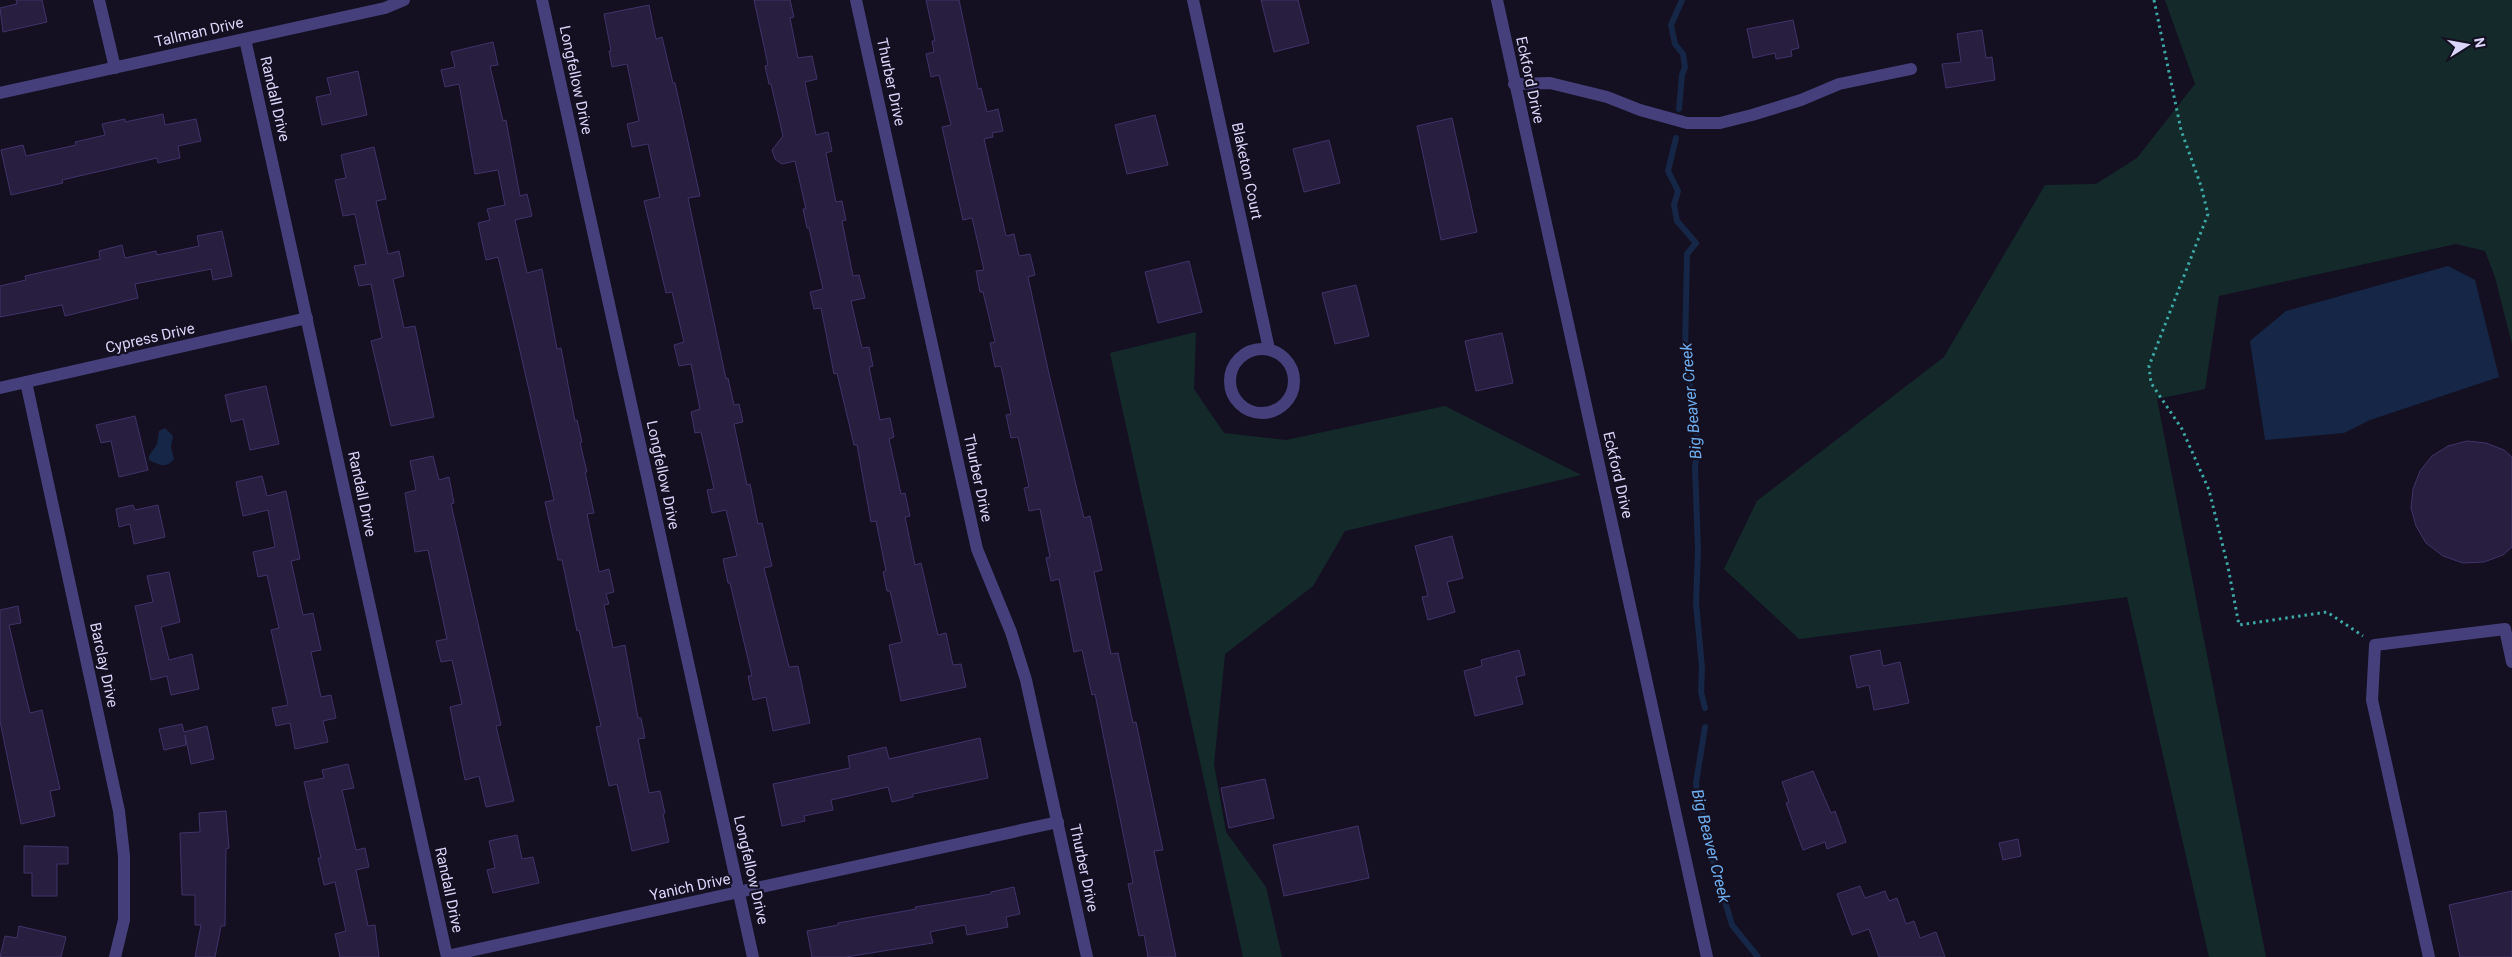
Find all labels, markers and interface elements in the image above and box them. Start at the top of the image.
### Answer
street label: Tallman Drive [153,13,245,51]
north arrow [2442,20,2492,70]
street label: Longfellow Drive [556,24,596,136]
street label: Eckford Drive [1512,35,1548,125]
street label: Thurber Drive [873,36,909,128]
text: N [2471,36,2489,49]
street label: Randall Drive [256,55,294,143]
street label: Blaketon Court [1228,121,1266,221]
street label: Cypress Drive [104,319,196,357]
water label: Big Beaver Creek [1676,341,1706,460]
street label: Longfellow Drive [643,419,683,531]
street label: Eckford Drive [1599,430,1637,520]
street label: Thurber Drive [960,432,996,524]
street label: Randall Drive [344,450,380,538]
street label: Barclay Drive [86,621,122,709]
water label: Big Beaver Creek [1688,787,1735,906]
street label: Longfellow Drive [730,814,772,926]
street label: Thurber Drive [1066,822,1102,914]
street label: Randall Drive [431,846,467,934]
street label: Yanich Drive [648,870,732,904]

